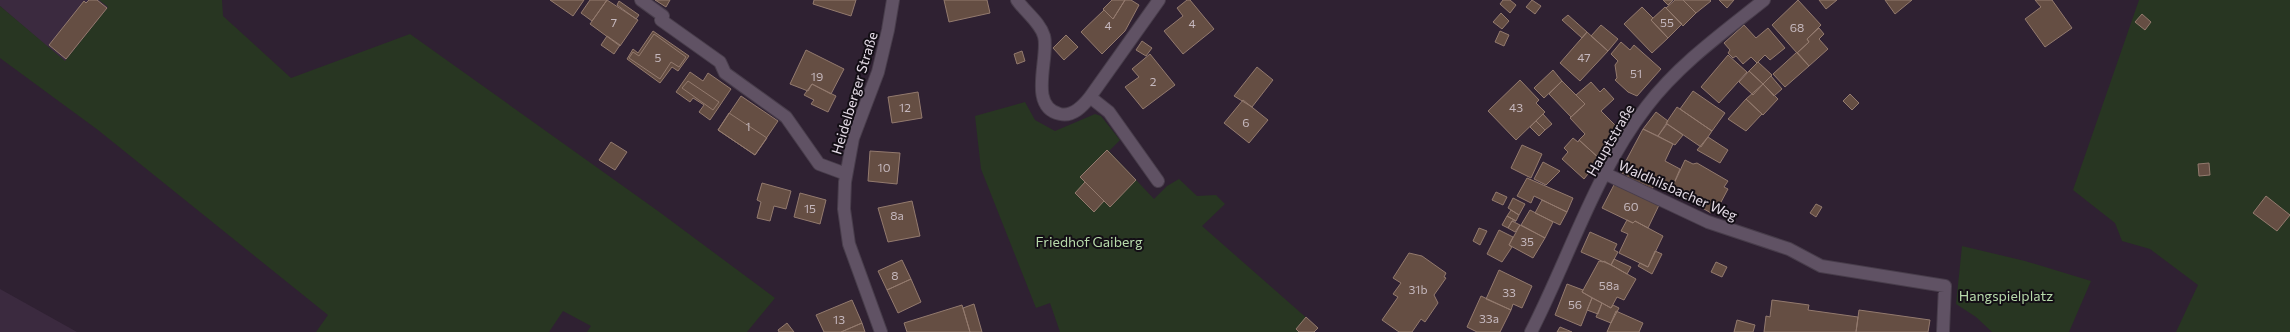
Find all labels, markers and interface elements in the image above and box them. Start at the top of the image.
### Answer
house number: 7 [611,15,617,29]
house number: 55 [1660,15,1674,29]
house number: 4 [1188,16,1196,30]
house number: 4 [1104,18,1112,32]
house number: 68 [1790,20,1804,34]
street label: Heidelberger Straße [827,30,881,156]
house number: 5 [655,50,662,64]
house number: 47 [1577,50,1591,64]
house number: 51 [1630,66,1642,80]
house number: 19 [811,69,823,83]
house number: 2 [1150,74,1157,88]
house number: 12 [899,100,911,114]
house number: 43 [1509,100,1523,114]
street label: Hauptstraße [1583,101,1637,179]
house number: 6 [1242,115,1250,129]
house number: 1 [745,119,751,133]
street label: Waldhilsbacher Weg [1616,156,1741,224]
house number: 10 [878,160,891,174]
house number: 60 [1623,199,1639,213]
house number: 15 [804,201,816,215]
house number: 8a [890,208,904,222]
park label: Friedhof Gaiberg [1035,233,1143,250]
house number: 35 [1520,234,1534,248]
house number: 8 [891,268,899,282]
house number: 58a [1599,278,1619,292]
house number: 31b [1408,282,1428,296]
house number: 33 [1502,285,1516,299]
park label: Hangspielplatz [1959,287,2053,304]
house number: 56 [1568,297,1582,311]
house number: 33a [1479,311,1499,325]
house number: 13 [833,312,845,326]

